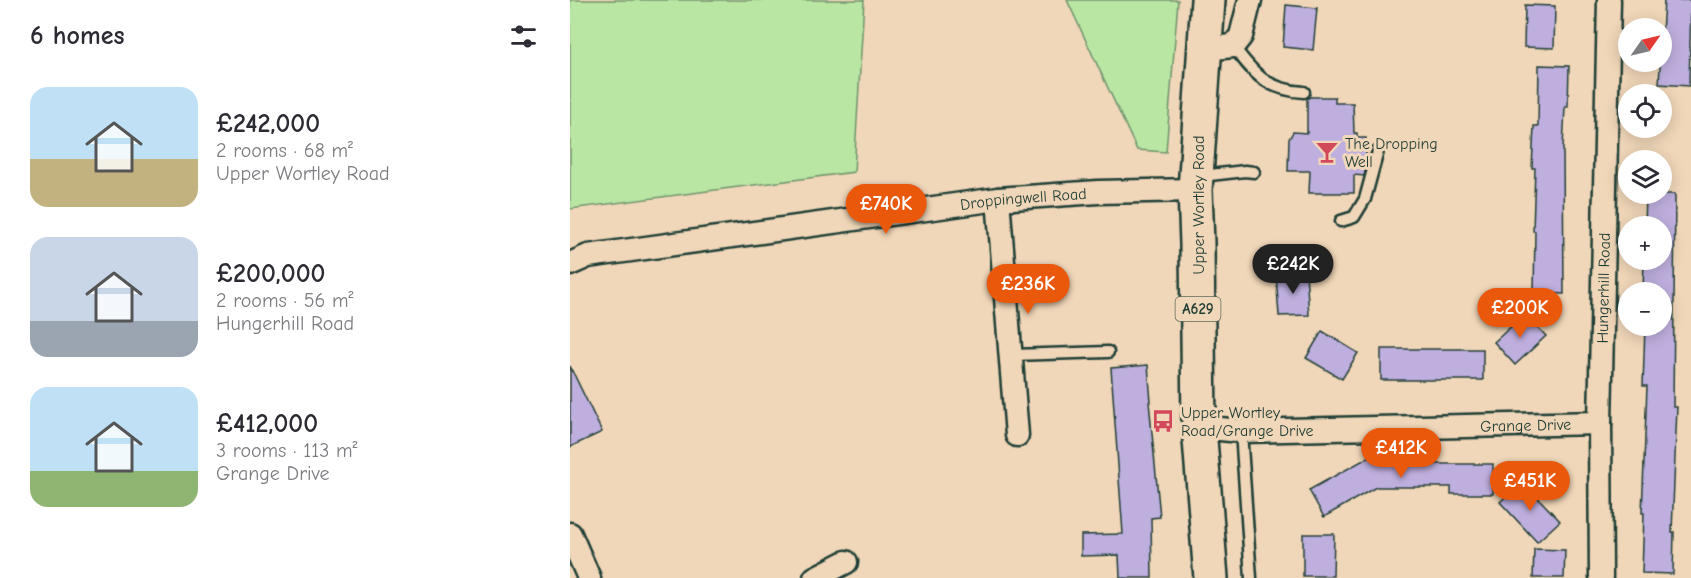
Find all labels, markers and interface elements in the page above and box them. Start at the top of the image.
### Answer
north arrow [1618,18,1672,72]
map controls [1618,18,1672,336]
icon: filters [507,20,540,53]
text: 6 homes [30,21,125,51]
button: locate [1618,84,1672,138]
text: £242,000 [216,109,320,139]
icon: home [78,111,150,183]
place label: The Dropping Well [1345,135,1438,171]
street label: Upper Wortley Road [1190,136,1208,274]
text: 2 rooms · 68 m² [216,139,353,162]
bar icon: The Dropping Well [1314,139,1340,165]
button: layers [1618,150,1672,204]
text: Upper Wortley Road [216,162,390,185]
pin: £740K [844,184,928,235]
street label: Droppingwell Road [959,185,1087,214]
text: £740K [860,192,912,215]
button: + [1618,216,1672,270]
street label: Hungerhill Road [1594,233,1614,344]
pin: £242K [1251,244,1335,295]
text: £242K [1266,252,1320,275]
text: £200,000 [216,259,325,289]
icon: home [78,261,150,333]
pin: £236K [986,264,1070,315]
text: £236K [1001,272,1055,295]
button: − [1618,282,1672,336]
pin: £200K [1478,288,1562,339]
text: 2 rooms · 56 m² [216,289,354,312]
text: £200K [1491,296,1549,319]
road number: A629 [1176,297,1220,321]
text: Hungerhill Road [216,312,354,335]
place label: Upper Wortley Road/Grange Drive [1181,404,1313,440]
bus stop icon: Upper Wortley Road/Grange Drive [1150,408,1176,434]
text: £412,000 [216,409,318,439]
icon: home [78,411,150,483]
street label: Grange Drive [1480,416,1571,436]
pin: £412K [1359,428,1443,479]
text: £412K [1375,436,1427,459]
text: 3 rooms · 113 m² [216,439,357,462]
pin: £451K [1488,461,1572,512]
text: Grange Drive [216,462,330,485]
text: £451K [1504,469,1556,492]

